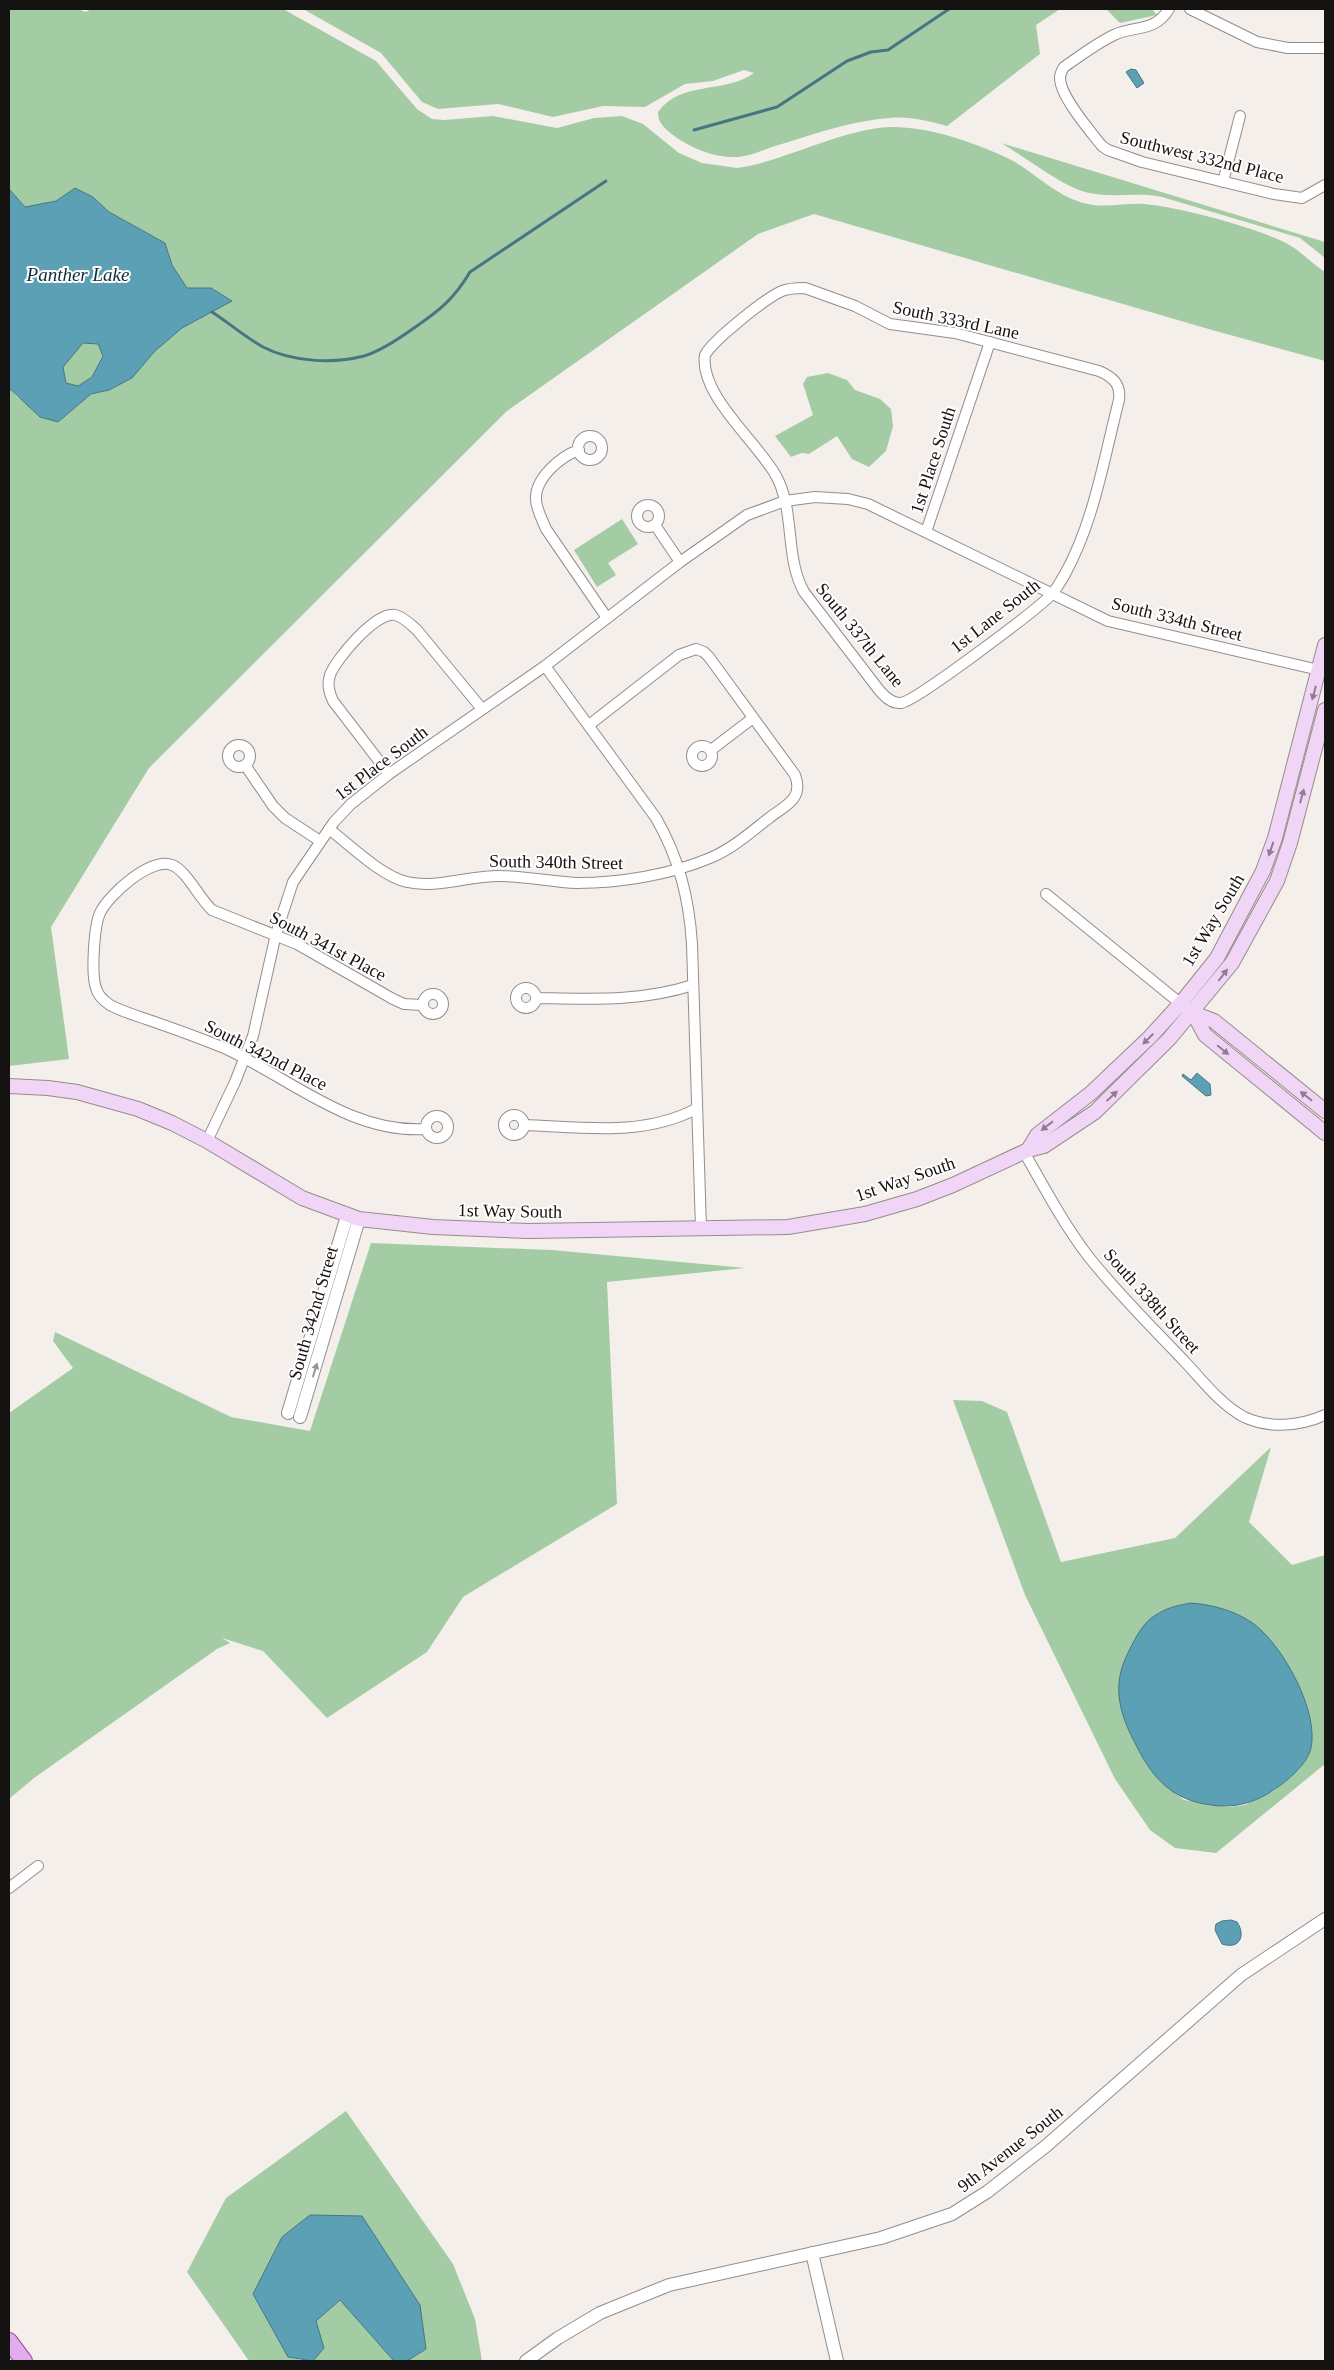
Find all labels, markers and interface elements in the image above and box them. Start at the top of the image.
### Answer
street label: Southwest 332nd Place [1118,127,1286,187]
water label: Panther Lake [26,264,129,285]
street label: South 333rd Lane [891,297,1021,343]
street label: 1st Place South [906,404,960,516]
street label: 1st Lane South [946,575,1044,657]
street label: South 337th Lane [812,579,908,691]
street label: South 334th Street [1110,593,1244,645]
one-way arrow [1309,685,1317,700]
street label: 1st Place South [331,722,431,804]
one-way arrow [1299,788,1307,803]
one-way arrow [1267,842,1274,857]
street label: South 340th Street [489,851,623,873]
street label: 1st Way South [1178,870,1248,970]
street label: South 341st Place [266,907,390,985]
one-way arrow [1217,969,1228,982]
street label: South 342nd Place [201,1015,331,1095]
one-way arrow [1142,1033,1154,1045]
one-way arrow [1217,1045,1230,1056]
one-way arrow [1105,1090,1117,1102]
one-way arrow [1300,1091,1313,1101]
one-way arrow [1041,1121,1054,1132]
street label: 1st Way South [852,1153,958,1205]
street label: 1st Way South [458,1200,562,1222]
street label: South 342nd Street [284,1244,342,1382]
street label: South 338th Street [1100,1245,1204,1357]
one-way arrow [312,1363,320,1378]
street label: 9th Avenue South [954,2102,1066,2196]

